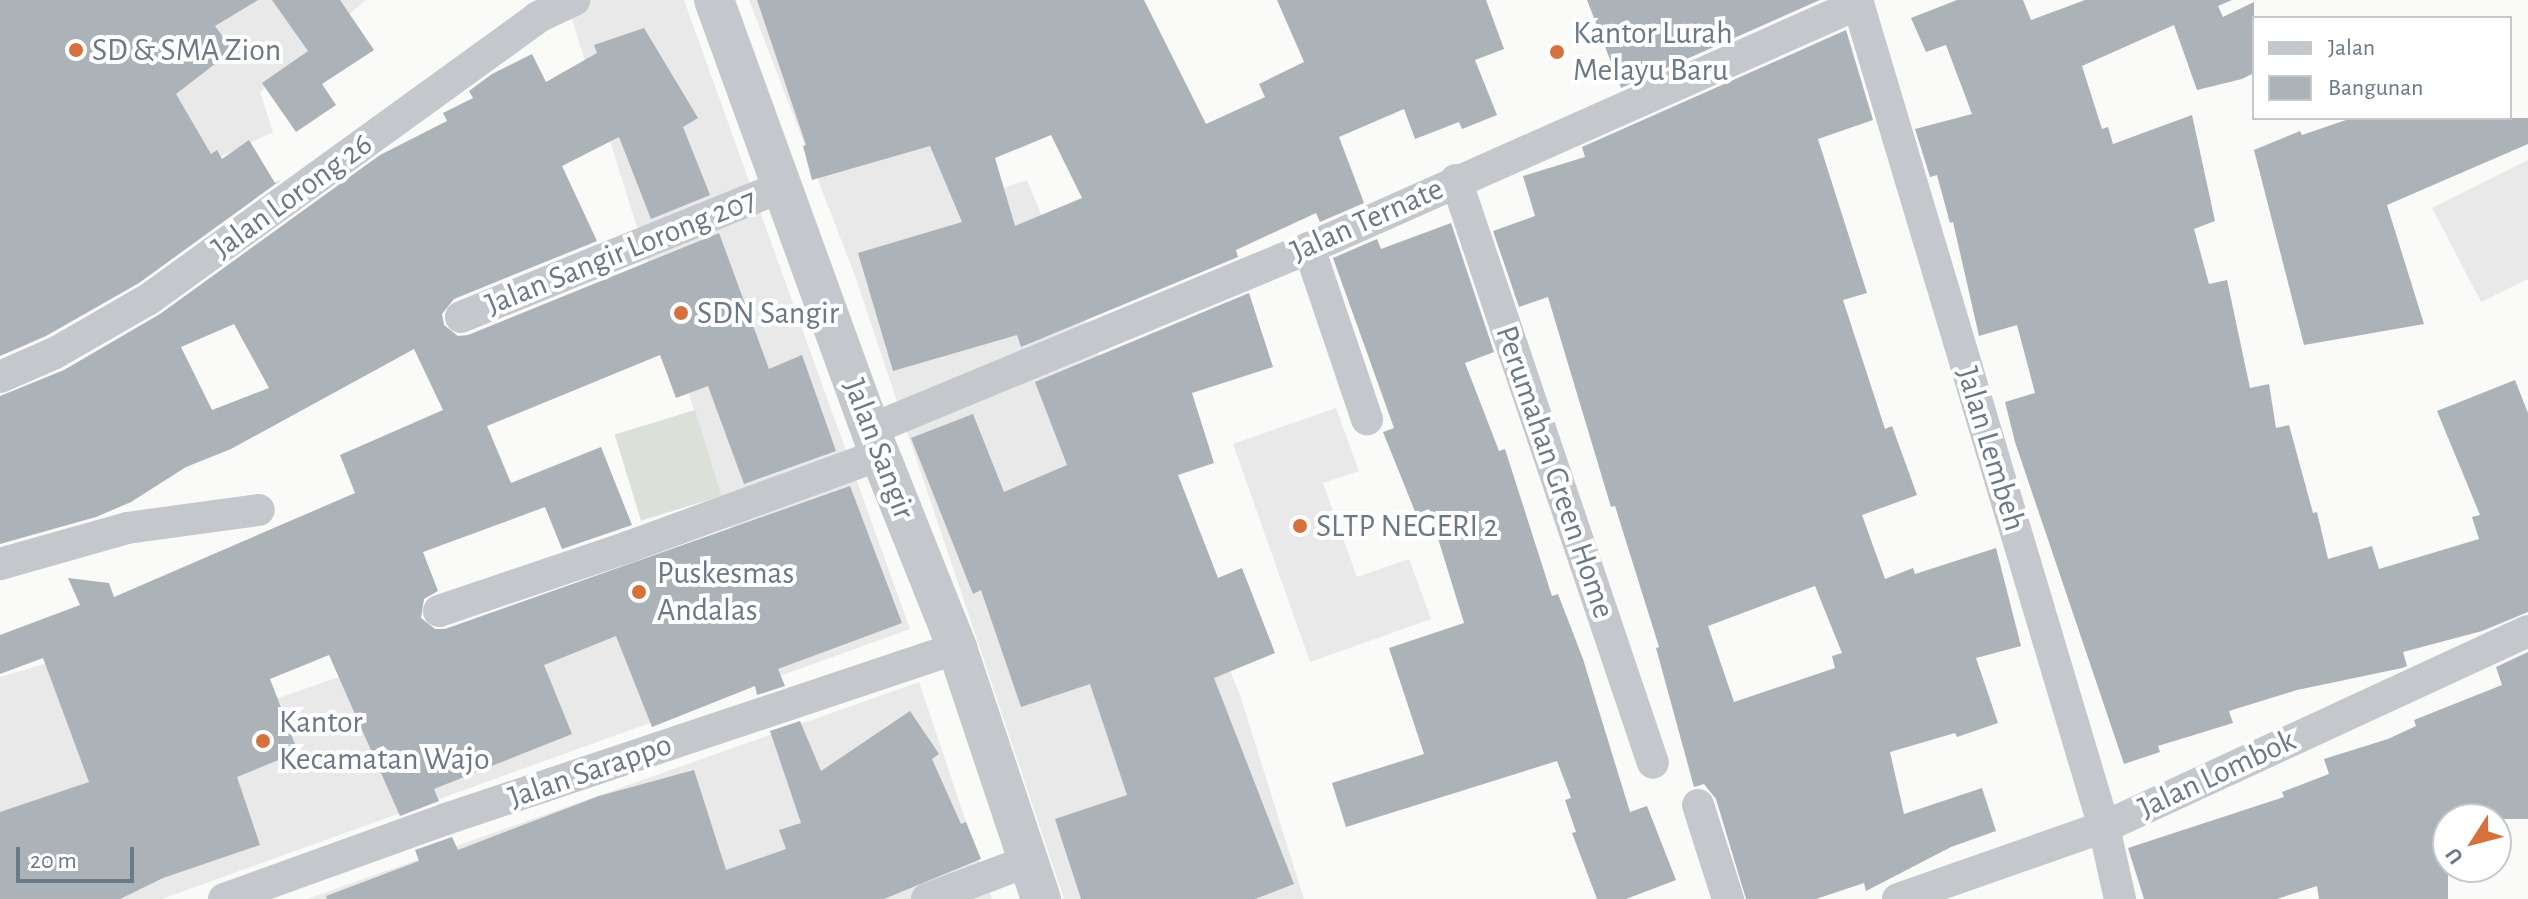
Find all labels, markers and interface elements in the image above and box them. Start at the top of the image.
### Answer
place label: Kantor Lurah Melayu Baru [1573,15,1733,90]
legend [2252,16,2512,120]
place label: SD & SMA Zion [92,31,281,69]
text: Jalan [2328,36,2375,60]
marker: SD & SMA Zion [67,41,85,59]
marker: Kantor Lurah Melayu Baru [1548,43,1566,61]
text: Bangunan [2328,76,2423,100]
street label: Jalan Lorong 26 [204,125,380,267]
street label: Jalan Ternate [1285,169,1449,271]
street label: Jalan Sangir Lorong 207 [480,180,762,324]
place label: SDN Sangir [697,294,839,332]
marker: SDN Sangir [672,304,690,322]
street label: Perumahan Green Home [1487,321,1623,623]
street label: Jalan Lembeh [1948,362,2034,536]
street label: Jalan Sangir [835,373,923,525]
place label: SLTP NEGERI 2 [1316,507,1498,545]
marker: SLTP NEGERI 2 [1291,517,1309,535]
place label: Puskesmas Andalas [657,555,794,630]
marker: Puskesmas Andalas [628,581,650,603]
place label: Kantor Kecamatan Wajo [279,704,490,779]
street label: Jalan Lombok [2132,721,2302,827]
street label: Jalan Sarappo [503,725,677,817]
marker: Kantor Kecamatan Wajo [254,732,272,750]
north arrow [2432,803,2512,883]
scale bar [20,831,138,881]
text: U [2441,844,2467,868]
text: 20 m [30,849,77,873]

